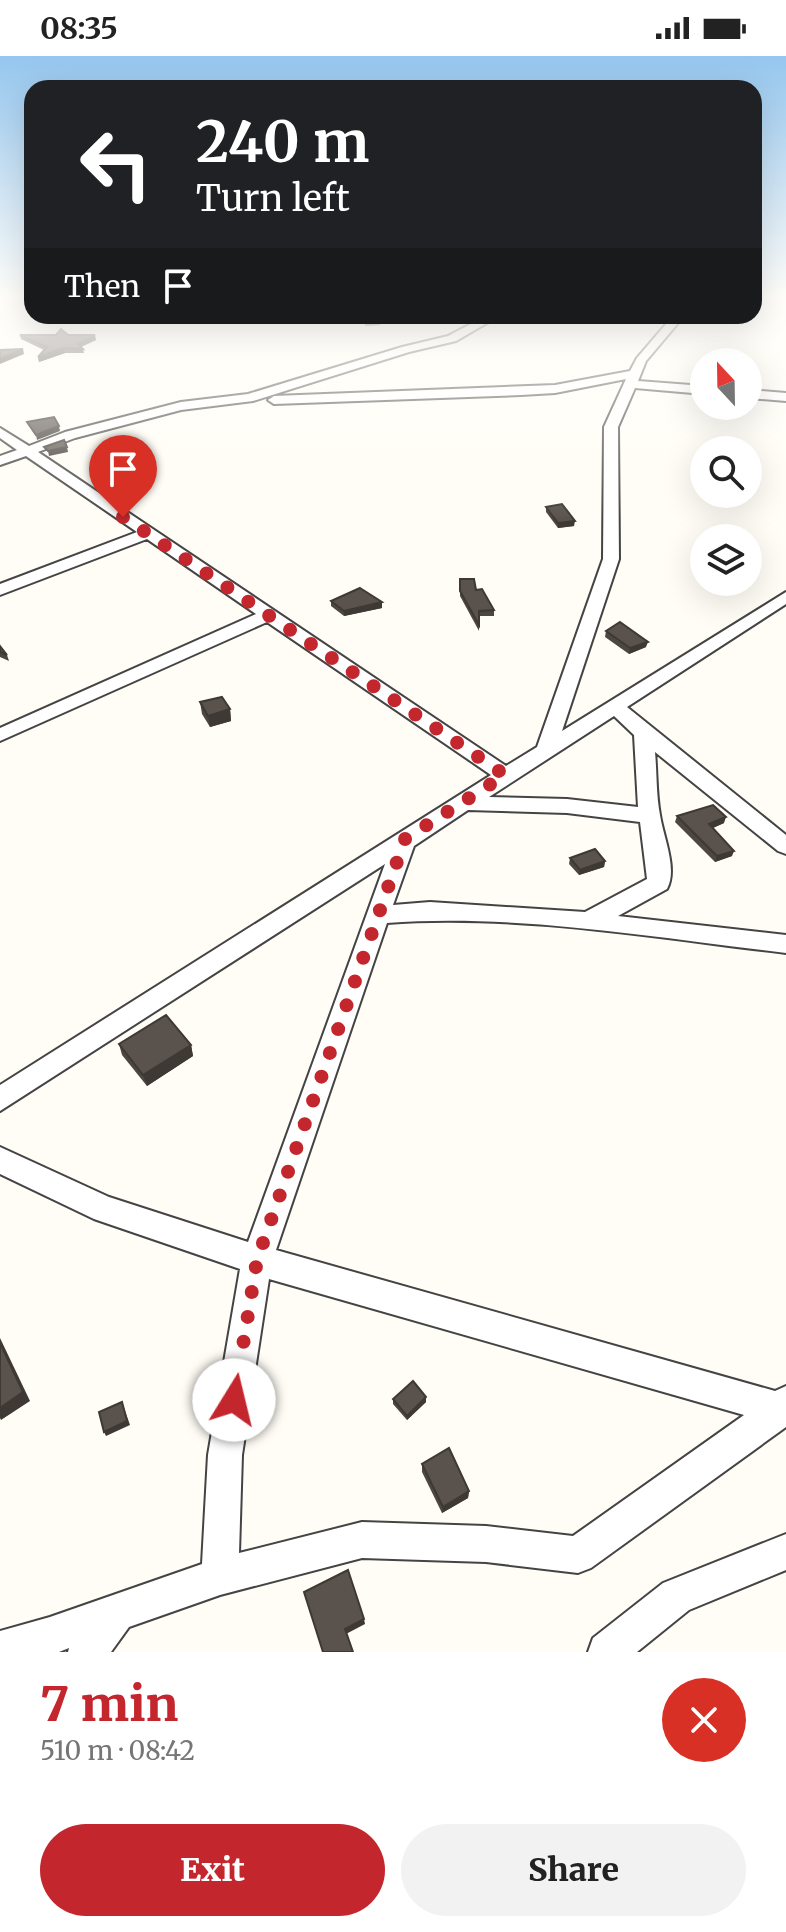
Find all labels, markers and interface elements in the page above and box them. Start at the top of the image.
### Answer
text: 08:35 [40,9,118,47]
text: 240 m [196,107,369,177]
icon: left [64,112,168,216]
text: Turn left [196,176,350,221]
icon: arrive [156,264,200,308]
text: Then [64,267,140,305]
north arrow [690,348,762,420]
map controls [690,348,762,596]
pin [89,435,157,517]
button: search [690,436,762,508]
icon: arrive [101,447,145,491]
button: layers [690,524,762,596]
position arrow [192,1358,276,1442]
text: 7 min [40,1674,178,1734]
button: close [662,1678,746,1762]
text: 510 m · 08:42 [40,1734,195,1767]
button: Exit [40,1824,385,1916]
button: Share [401,1824,746,1916]

